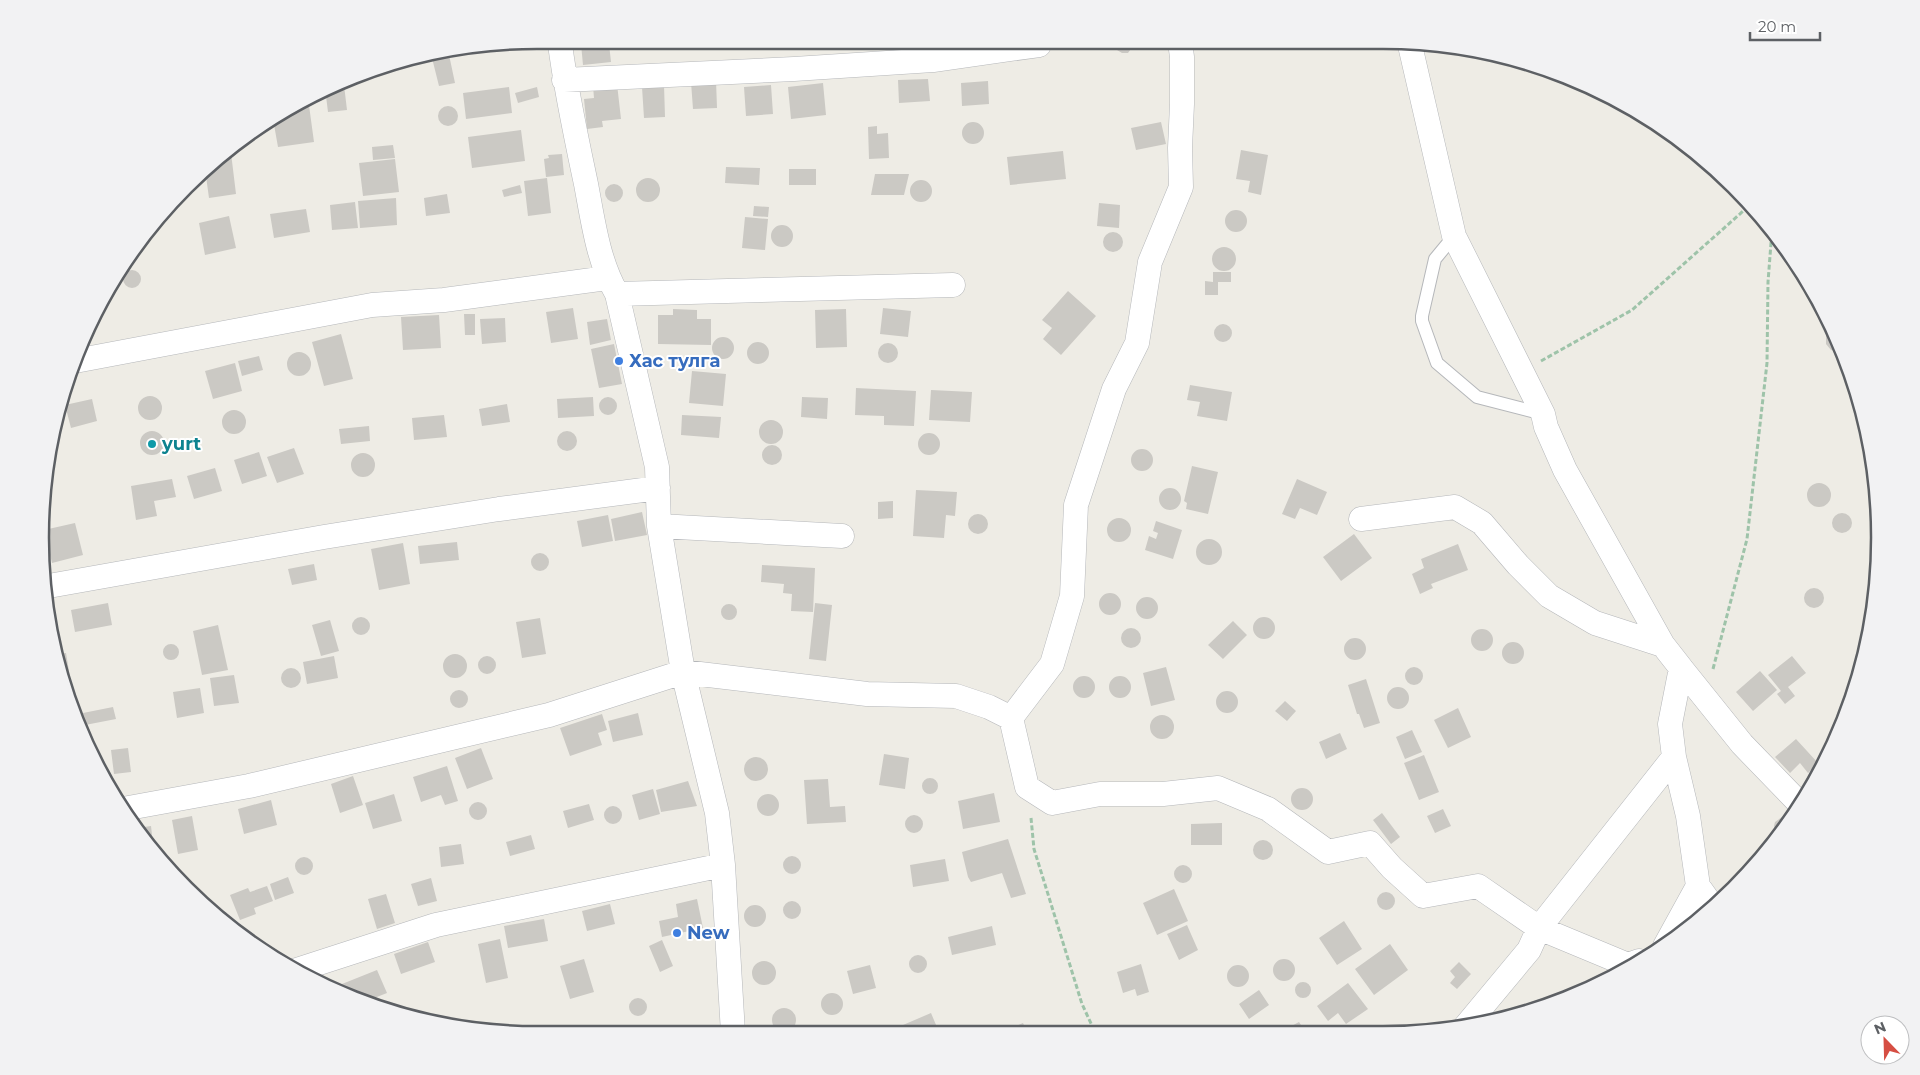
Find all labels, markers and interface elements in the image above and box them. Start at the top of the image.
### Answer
scale bar [1750,10,1820,42]
text: 20 m [1758,17,1796,36]
place label: Хас тулга [629,350,720,372]
marker: Хас тулга [613,355,625,367]
place label: yurt [161,433,201,455]
marker: yurt [146,438,158,450]
place label: New [687,922,730,944]
marker: New [671,927,683,939]
north arrow [1860,1015,1910,1065]
text: N [1871,1018,1889,1039]

